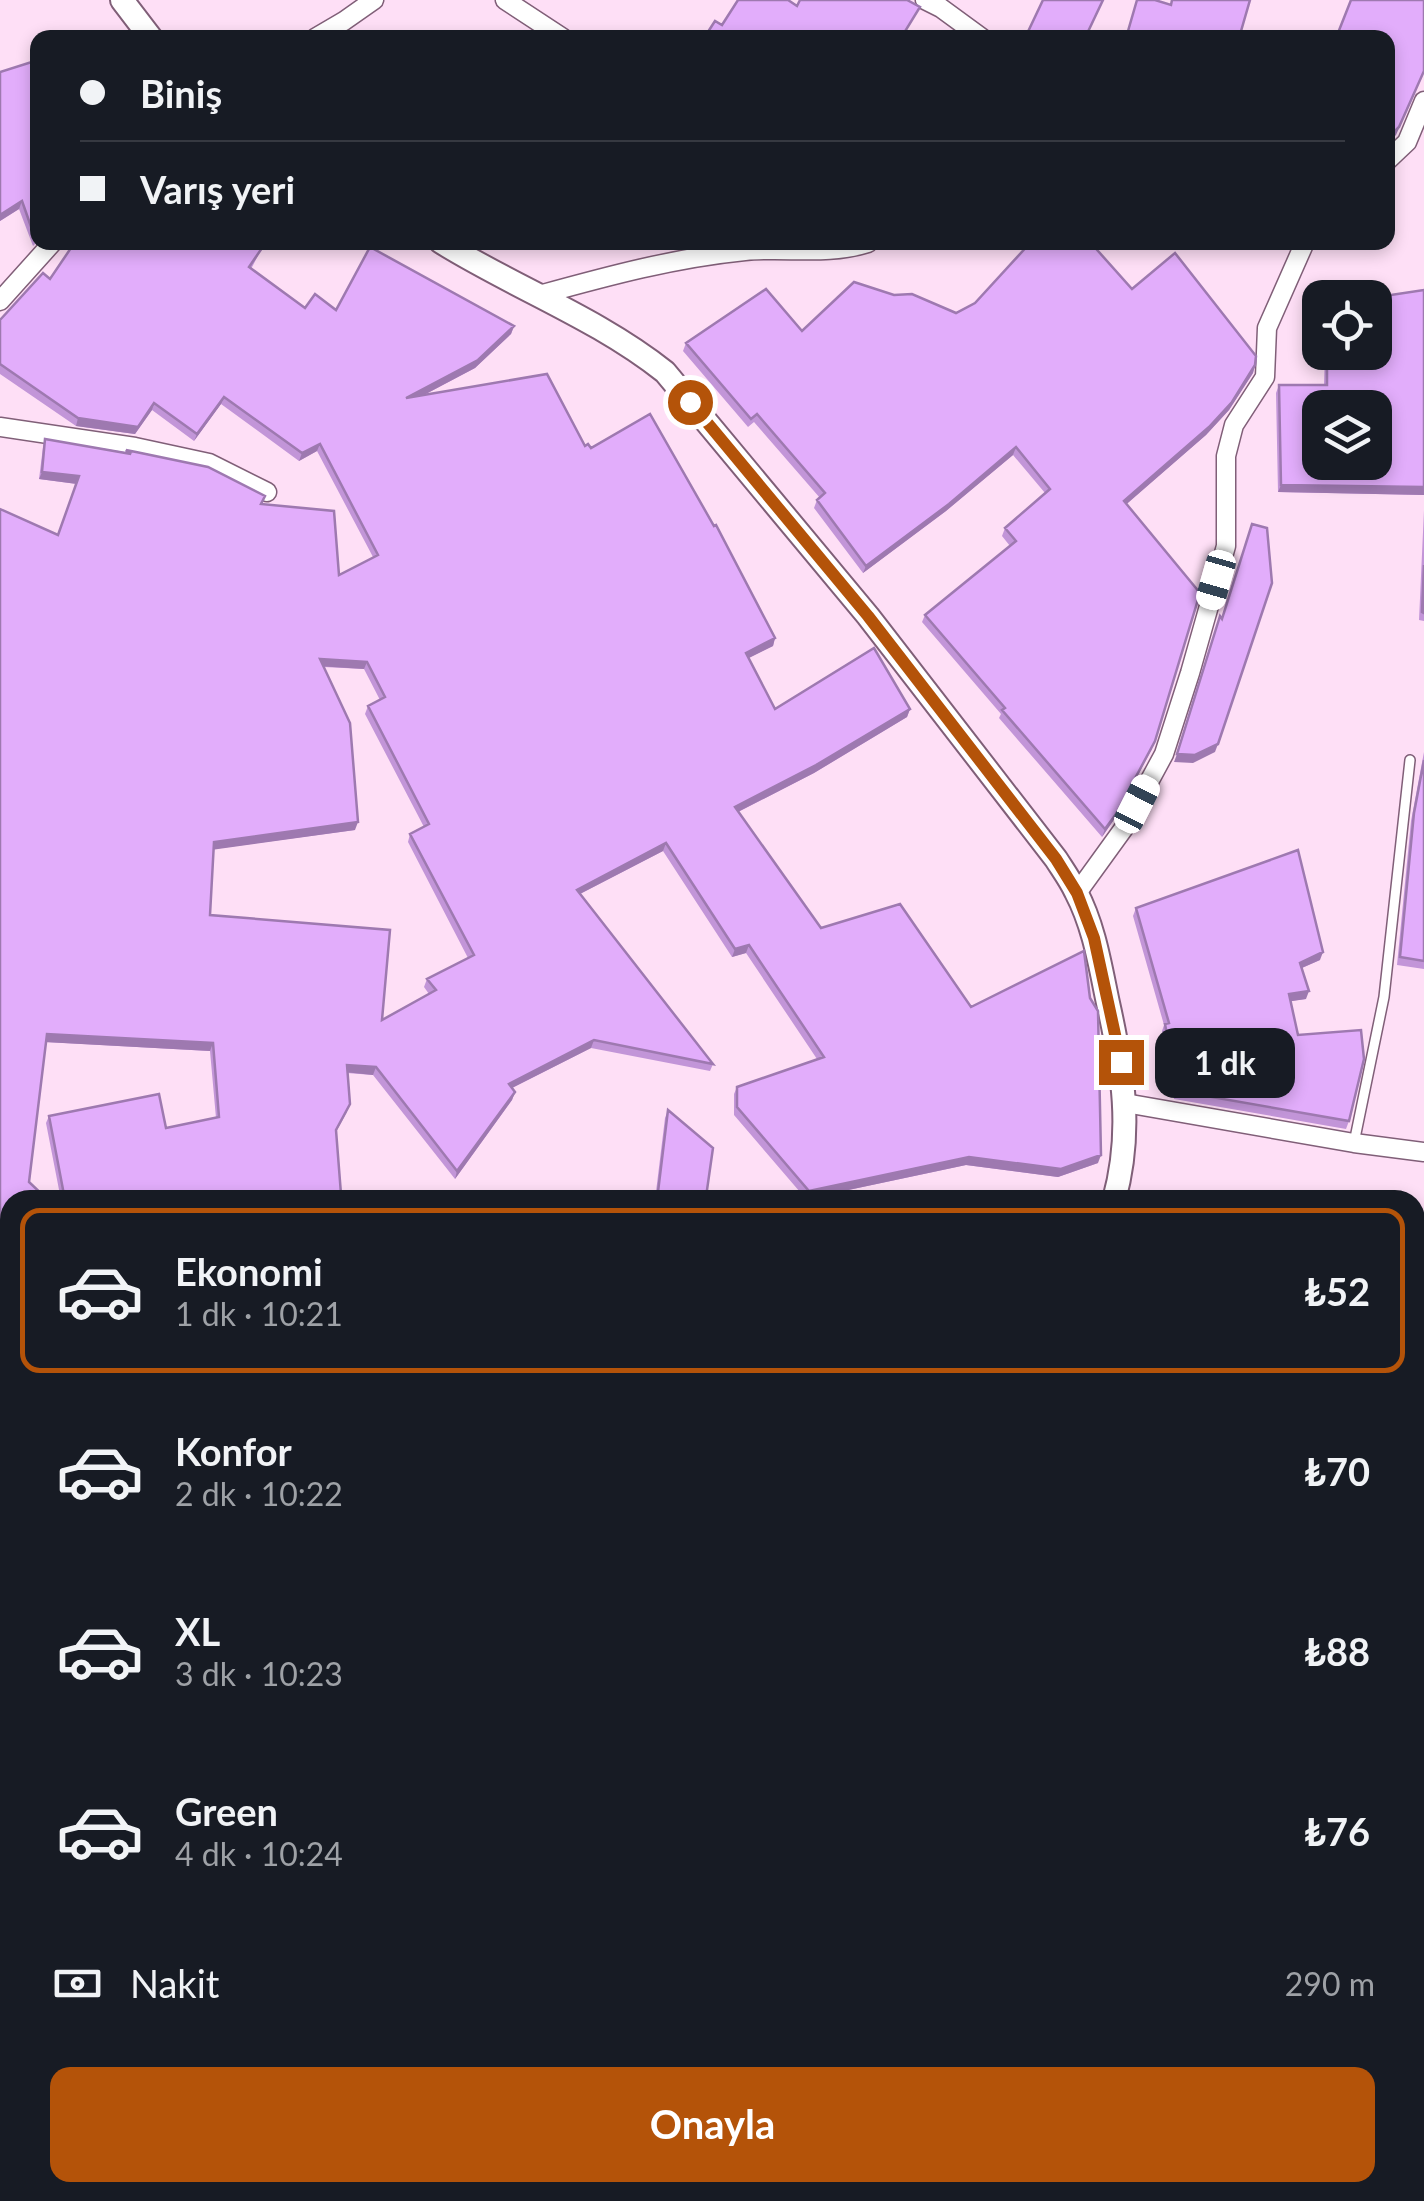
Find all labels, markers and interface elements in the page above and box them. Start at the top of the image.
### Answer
text: Biniş [140,70,222,116]
text: Varış yeri [140,166,295,212]
map controls [1302,280,1392,480]
button: locate [1302,280,1392,370]
route start [668,380,713,425]
button: layers [1302,390,1392,480]
car [1193,547,1239,613]
car [1110,770,1164,838]
callout: 1 dk [1156,1027,1296,1097]
route end [1099,1040,1144,1085]
text: 1 dk [1194,1043,1256,1082]
icon: car [55,1246,145,1336]
text: Ekonomi [175,1248,323,1294]
text: ₺52 [1304,1268,1370,1314]
text: 1 dk · 10:21 [175,1294,343,1333]
icon: car [55,1426,145,1516]
text: Konfor [175,1428,292,1474]
text: ₺70 [1304,1448,1370,1494]
text: 2 dk · 10:22 [175,1474,343,1513]
icon: car [55,1606,145,1696]
text: XL [175,1608,220,1654]
text: ₺88 [1304,1628,1370,1674]
text: 3 dk · 10:23 [175,1654,343,1693]
icon: car [55,1786,145,1876]
text: Green [175,1788,278,1834]
text: ₺76 [1304,1808,1370,1854]
text: 4 dk · 10:24 [175,1834,343,1873]
icon: cash [50,1956,105,2011]
text: Nakit [130,1960,219,2006]
text: 290 m [1285,1964,1375,2003]
button: Onayla [50,2067,1375,2182]

